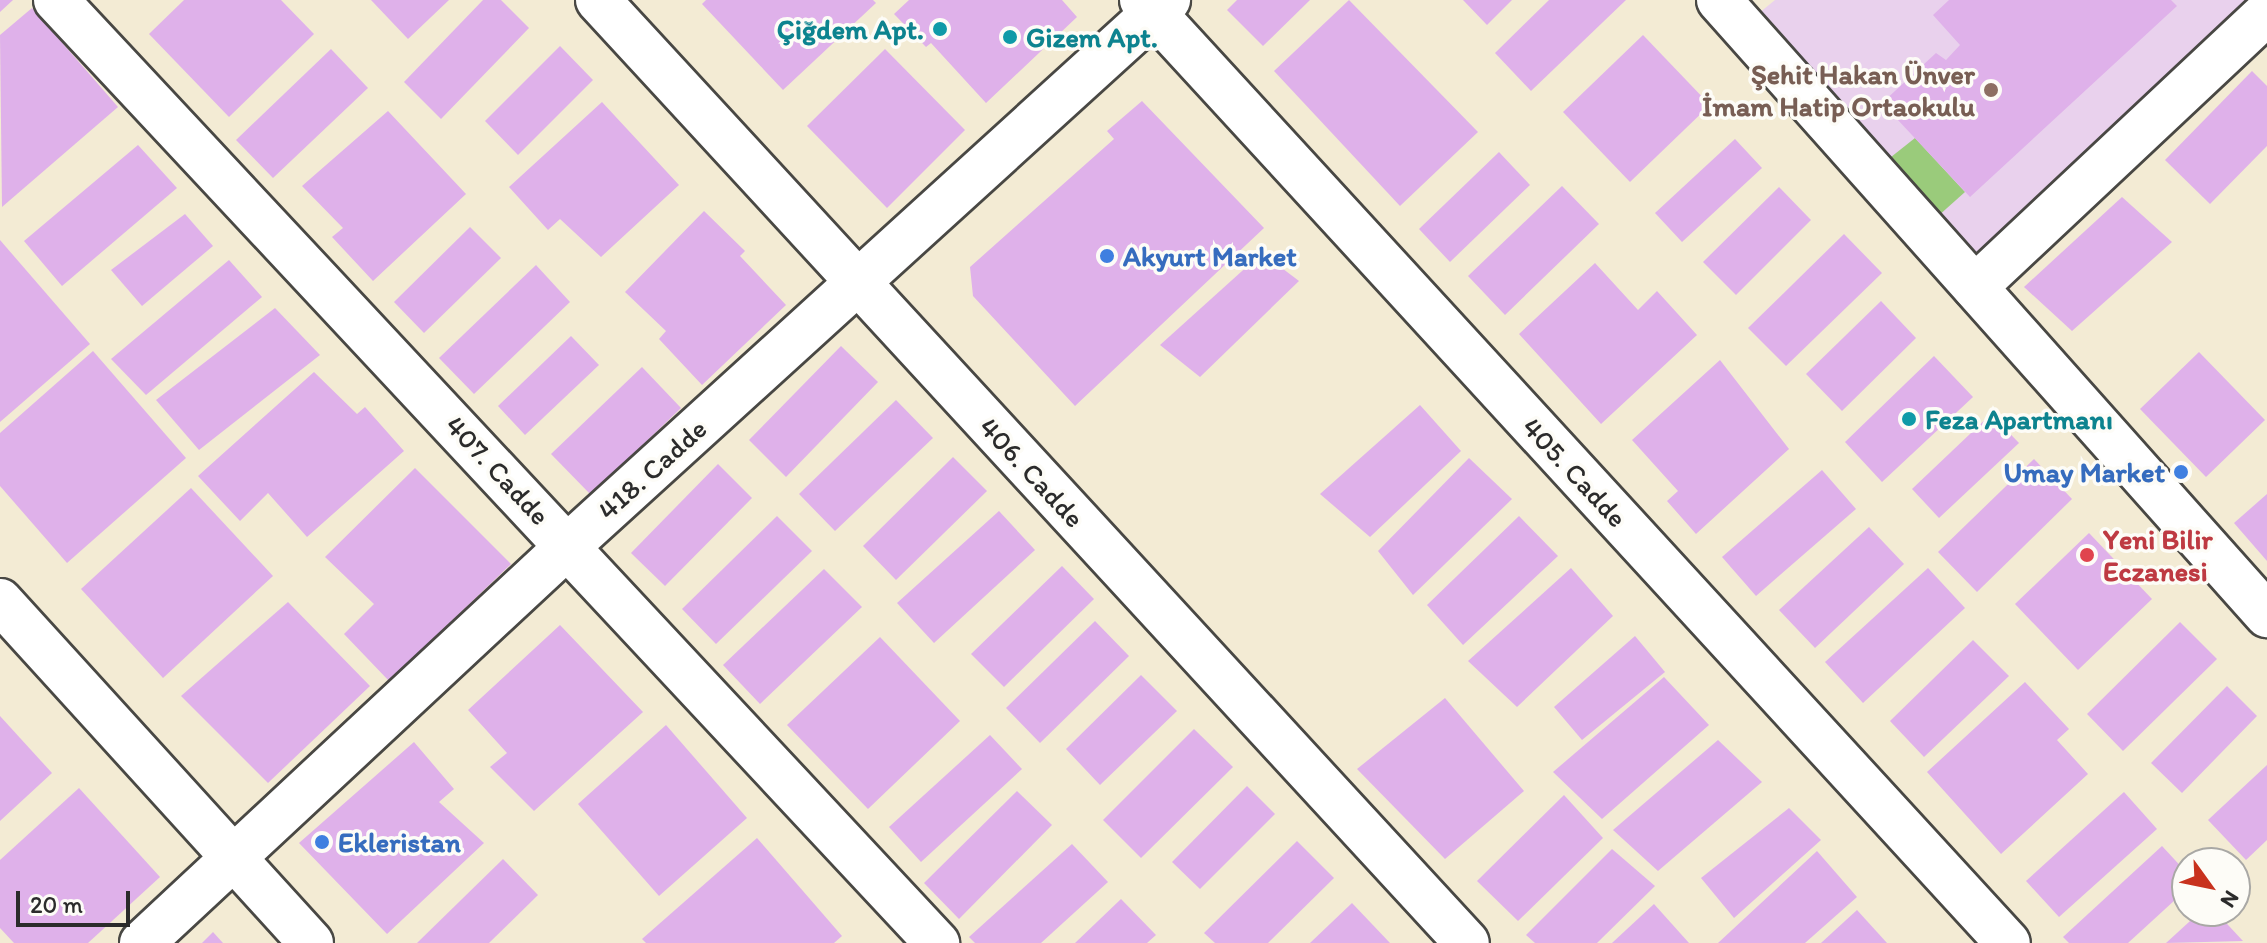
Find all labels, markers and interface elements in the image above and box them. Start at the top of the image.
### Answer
place label: Çiğdem Apt. [777,12,924,46]
marker: Çiğdem Apt. [931,20,949,38]
place label: Gizem Apt. [1026,20,1158,54]
marker: Gizem Apt. [1001,28,1019,46]
place label: Şehit Hakan Ünver İmam Hatip Ortaokulu [1702,57,1975,123]
marker: Şehit Hakan Ünver İmam Hatip Ortaokulu [1982,81,2000,99]
place label: Akyurt Market [1123,239,1298,273]
marker: Akyurt Market [1098,247,1116,265]
place label: Feza Apartmanı [1925,402,2113,436]
street label: 407. Cadde [439,408,557,532]
street label: 406. Cadde [973,410,1091,534]
street label: 405. Cadde [1516,410,1634,534]
marker: Feza Apartmanı [1900,410,1918,428]
street label: 418. Cadde [591,411,713,527]
place label: Umay Market [2003,455,2165,489]
marker: Umay Market [2172,463,2190,481]
place label: Yeni Bilir Eczanesi [2103,522,2212,588]
marker: Yeni Bilir Eczanesi [2078,546,2096,564]
place label: Ekleristan [338,825,461,859]
marker: Ekleristan [313,833,331,851]
north arrow [2171,847,2251,927]
scale bar [20,875,134,925]
text: N [2215,886,2245,913]
text: 20 m [30,890,83,919]

